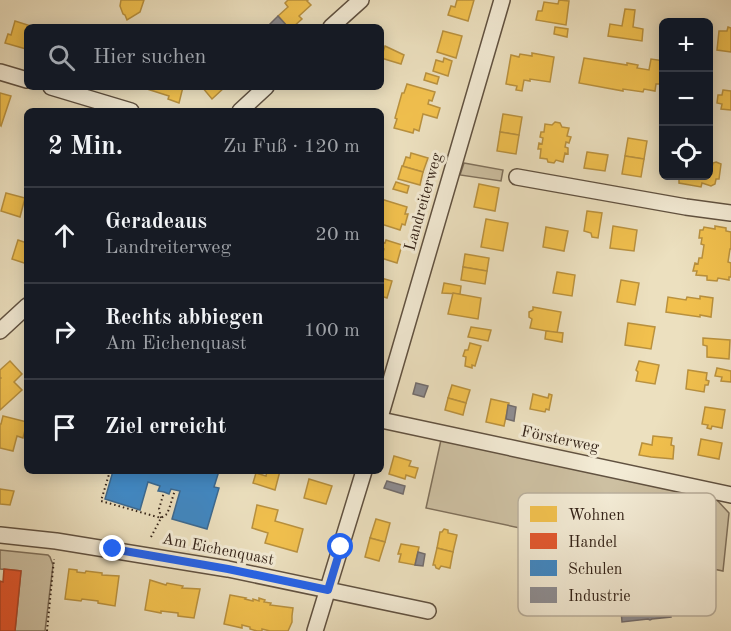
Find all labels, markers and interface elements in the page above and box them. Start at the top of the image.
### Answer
map controls [659,18,713,180]
button: + [659,18,713,72]
search box [24,24,384,90]
icon: search [45,41,78,74]
text: Hier suchen [93,46,206,68]
button: − [659,72,713,126]
button: locate [659,126,713,180]
text: 2 Min. [48,134,123,160]
text: Zu Fuß · 120 m [223,137,360,157]
street label: Landreiterweg [402,151,446,253]
text: Geradeaus [105,211,207,233]
icon: ahead [48,219,81,252]
text: 20 m [315,225,360,245]
text: Landreiterweg [105,238,231,258]
text: Rechts abbiegen [105,307,264,329]
icon: right [48,315,81,348]
text: 100 m [304,321,360,341]
text: Am Eichenquast [105,334,247,354]
icon: arrive [48,411,81,444]
text: Ziel erreicht [105,416,226,438]
street label: Försterweg [519,424,601,456]
legend [518,493,716,616]
text: Wohnen [568,508,625,524]
street label: Am Eichenquast [161,531,276,569]
route start [327,533,353,559]
route end [99,535,125,561]
text: Handel [568,535,617,551]
text: Schulen [568,562,623,578]
text: Industrie [568,589,631,605]

